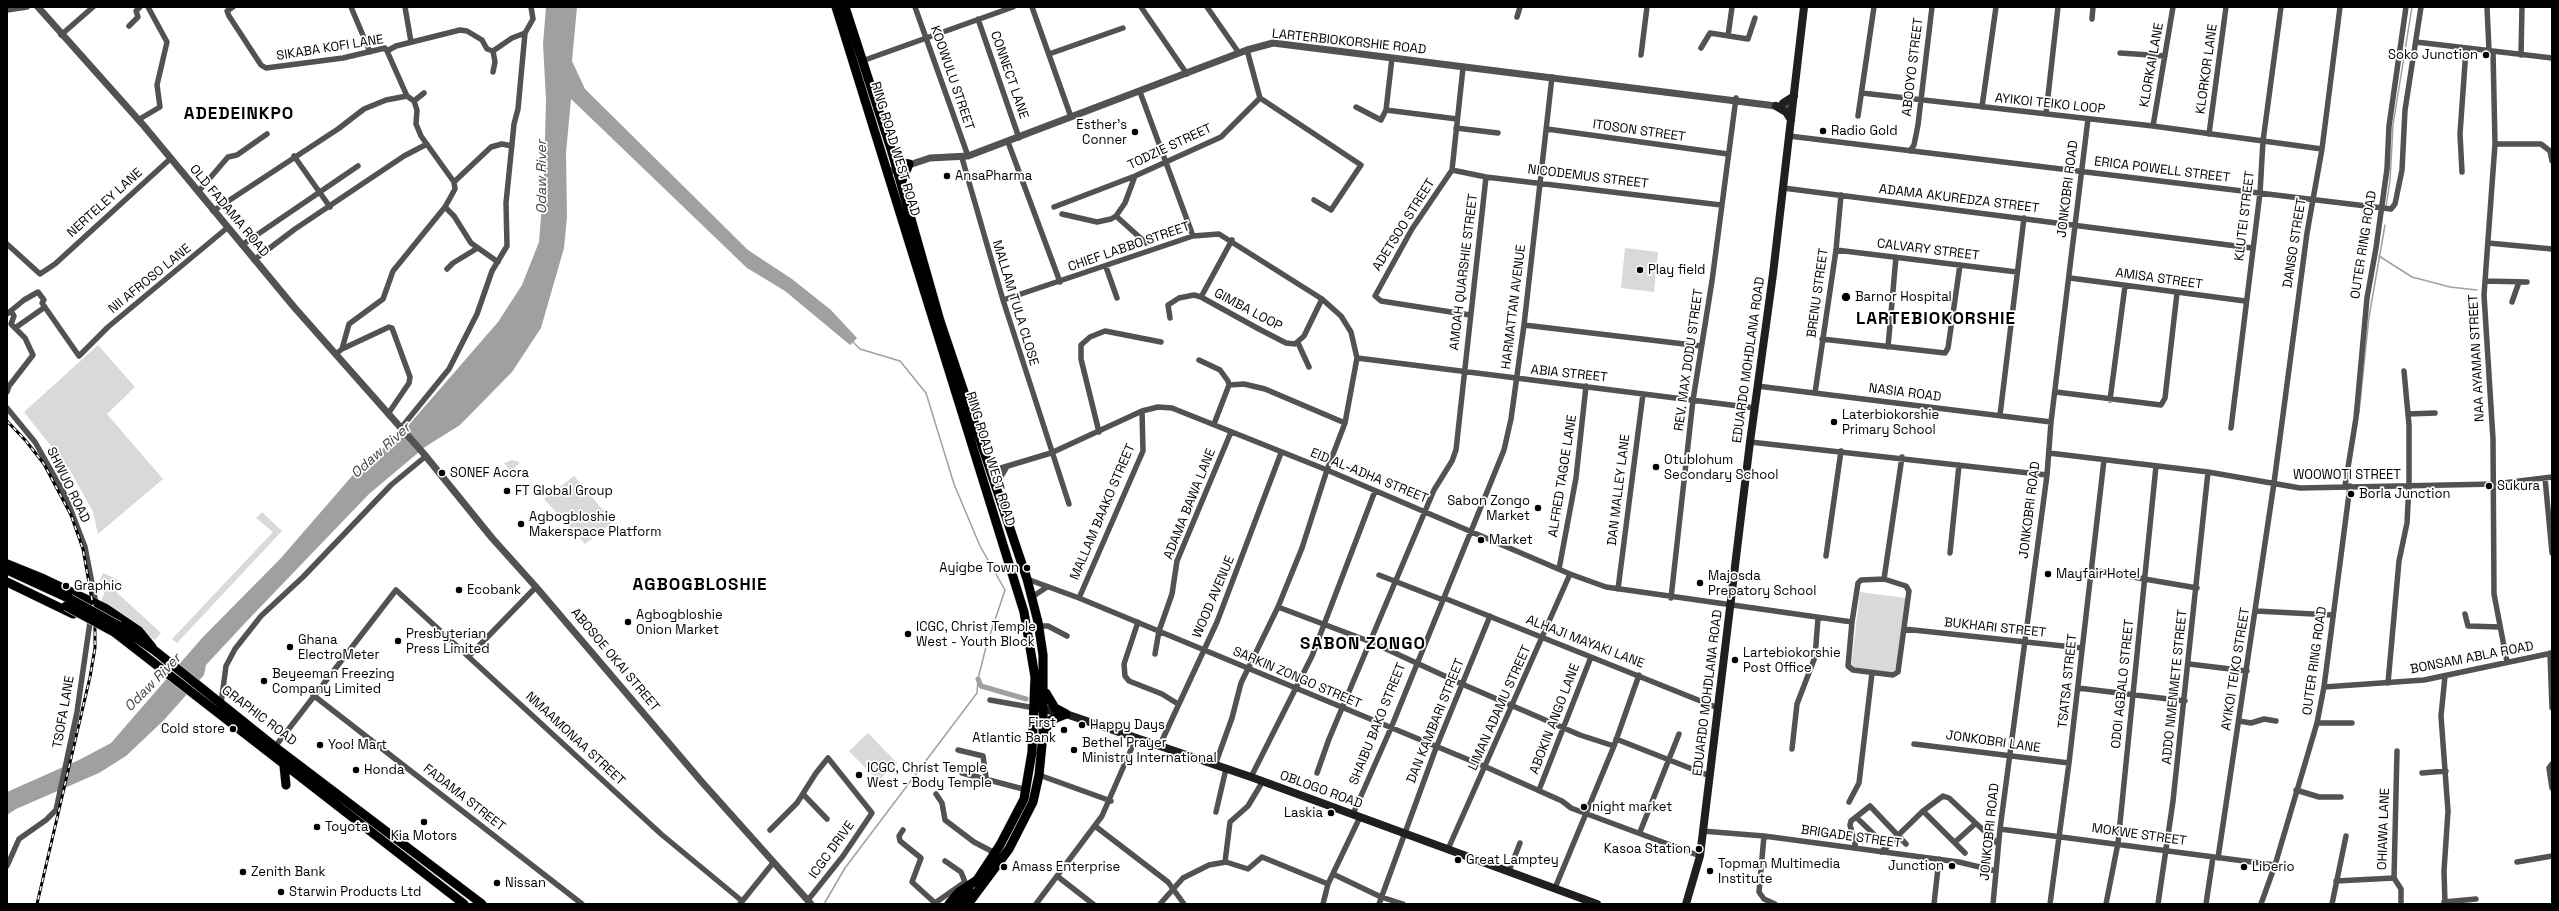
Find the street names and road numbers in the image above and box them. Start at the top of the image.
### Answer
street label: ABOOYO STREET [1899,17,1927,117]
street label: KLORKAI LANE [2137,22,2167,108]
street label: KLORKOR LANE [2193,23,2221,115]
street label: KOOWULU STREET [927,24,977,132]
street label: LARTERBIOKORSHIE ROAD [1271,26,1427,58]
street label: CONNECT LANE [987,29,1031,121]
street label: SIKABA KOFI LANE [275,32,385,64]
street label: RING ROAD WEST ROAD [867,80,923,218]
street label: AYIKOI TEIKO LOOP [1994,90,2106,118]
street label: ITOSON STREET [1592,117,1686,145]
street label: TODZIE STREET [1125,121,1215,173]
street label: JONKOBRI ROAD [2054,140,2082,238]
street label: ERICA POWELL STREET [2093,154,2231,186]
street label: OLD FADAMA ROAD [186,162,272,260]
street label: NICODEMUS STREET [1527,162,1649,192]
street label: NERTELEY LANE [64,165,146,241]
street label: KLUTEI STREET [2232,170,2258,262]
street label: ADETSOO STREET [1369,176,1439,274]
street label: ADAMA AKUREDZA STREET [1878,181,2040,217]
street label: OUTER RING ROAD [2348,190,2380,300]
street label: AMOAH QUARSHIE STREET [1447,193,1481,351]
street label: DANSO STREET [2280,197,2310,289]
street label: CHIEF LABBO STREET [1066,219,1192,275]
street label: CALVARY STREET [1876,236,1980,264]
street label: MALLAM TULA CLOSE [988,238,1042,368]
street label: NII AFROSO LANE [106,241,194,317]
street label: HARMATTAN AVENUE [1499,244,1529,370]
street label: BRENU STREET [1804,247,1832,339]
street label: AMISA STREET [2114,265,2204,293]
street label: EDUARDO MOHDLANA ROAD [1730,276,1768,444]
street label: GIMBA LOOP [1211,285,1285,335]
street label: REV. MAX DODU STREET [1671,288,1707,432]
street label: NAA AYAMAN STREET [2466,294,2488,422]
street label: ABIA STREET [1530,362,1608,386]
street label: NASIA ROAD [1868,381,1942,405]
street label: RING ROAD WEST ROAD [962,390,1018,528]
street label: ALFRED TAGOE LANE [1546,414,1580,538]
street label: DAN MALLEY LANE [1604,433,1634,547]
street label: MALLAM BAAKO STREET [1067,441,1139,583]
street label: SHWUO ROAD [43,445,93,525]
street label: EID AL-ADHA STREET [1308,445,1430,507]
street label: ADAMA BAWA LANE [1161,446,1219,562]
street label: JONKOBRI ROAD [2016,461,2044,559]
street label: WOOWOTI STREET [2293,467,2401,483]
street label: WOOD AVENUE [1190,554,1238,640]
street label: ABOSOE OKAI STREET [567,605,663,715]
street label: AYIKOI TEIKO STREET [2219,606,2253,732]
street label: OUTER RING ROAD [2300,606,2330,716]
street label: EDUARDO MOHDLANA ROAD [1690,609,1726,777]
street label: ADDO NMENMETE STREET [2159,609,2191,765]
street label: ALHAJI MAYAKI LANE [1524,612,1646,672]
street label: BUKHARI STREET [1943,615,2047,641]
street label: ODOI AGBALO STREET [2108,618,2138,750]
street label: TSATSA STREET [2055,633,2081,729]
street label: BONSAM ABLA ROAD [2409,638,2535,678]
street label: LIMAN ADAMU STREET [1465,643,1535,773]
street label: SARKIN ZONGO STREET [1230,644,1364,712]
street label: DAN KAMBARI STREET [1404,656,1468,786]
street label: SHAIBU BAKO STREET [1346,661,1410,787]
street label: ABOKIN ANGO LANE [1527,661,1583,777]
street label: TSOFA LANE [50,675,78,749]
street label: GRAPHIC ROAD [218,683,300,749]
street label: NMAAMONAA STREET [522,689,628,789]
street label: JONKOBRI LANE [1945,728,2041,756]
street label: FADAMA STREET [420,761,508,835]
street label: OBLOGO ROAD [1278,768,1364,812]
street label: JONKOBRI ROAD [1977,783,2003,881]
street label: OHIAWA LANE [2375,788,2393,870]
street label: ICGC DRIVE [806,818,858,882]
street label: MOKWE STREET [2091,821,2187,849]
street label: BRIGADE STREET [1800,822,1902,852]

